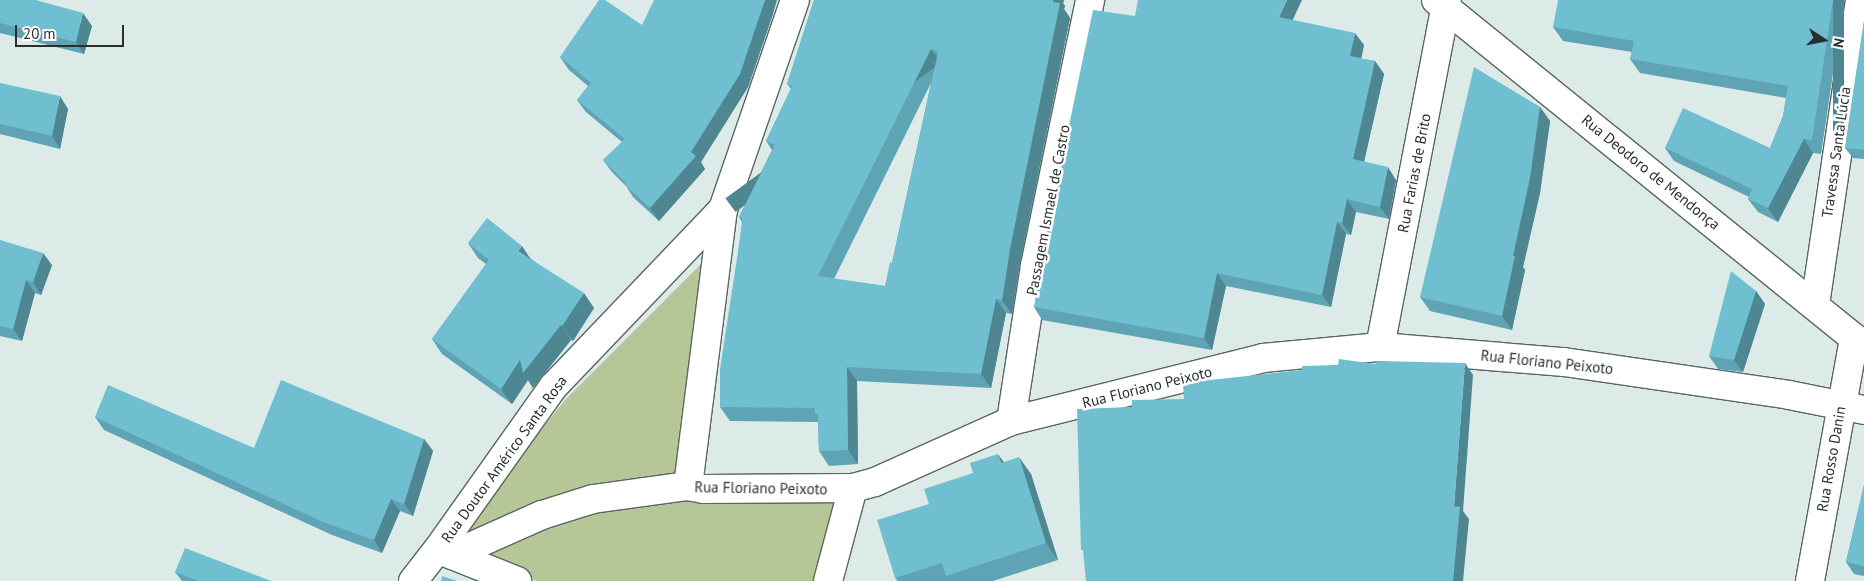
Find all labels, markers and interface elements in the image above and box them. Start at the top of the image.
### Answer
scale bar [18,15,126,47]
north arrow [1799,15,1849,65]
text: 20 m [23,24,56,43]
text: N [1829,37,1848,49]
street label: Travessa Santa Lúcia [1818,85,1854,219]
street label: Rua Deodoro de Mendonça [1578,111,1724,233]
street label: Rua Farias de Brito [1394,112,1434,234]
street label: Passagem Ismael de Castro [1023,123,1073,297]
street label: Rua Floriano Peixoto [1480,346,1614,378]
street label: Rua Floriano Peixoto [1080,362,1214,412]
street label: Rua Doutor Américo Santa Rosa [437,372,571,546]
street label: Rua Rosso Danin [1813,405,1849,513]
street label: Rua Floriano Peixoto [694,478,828,498]

